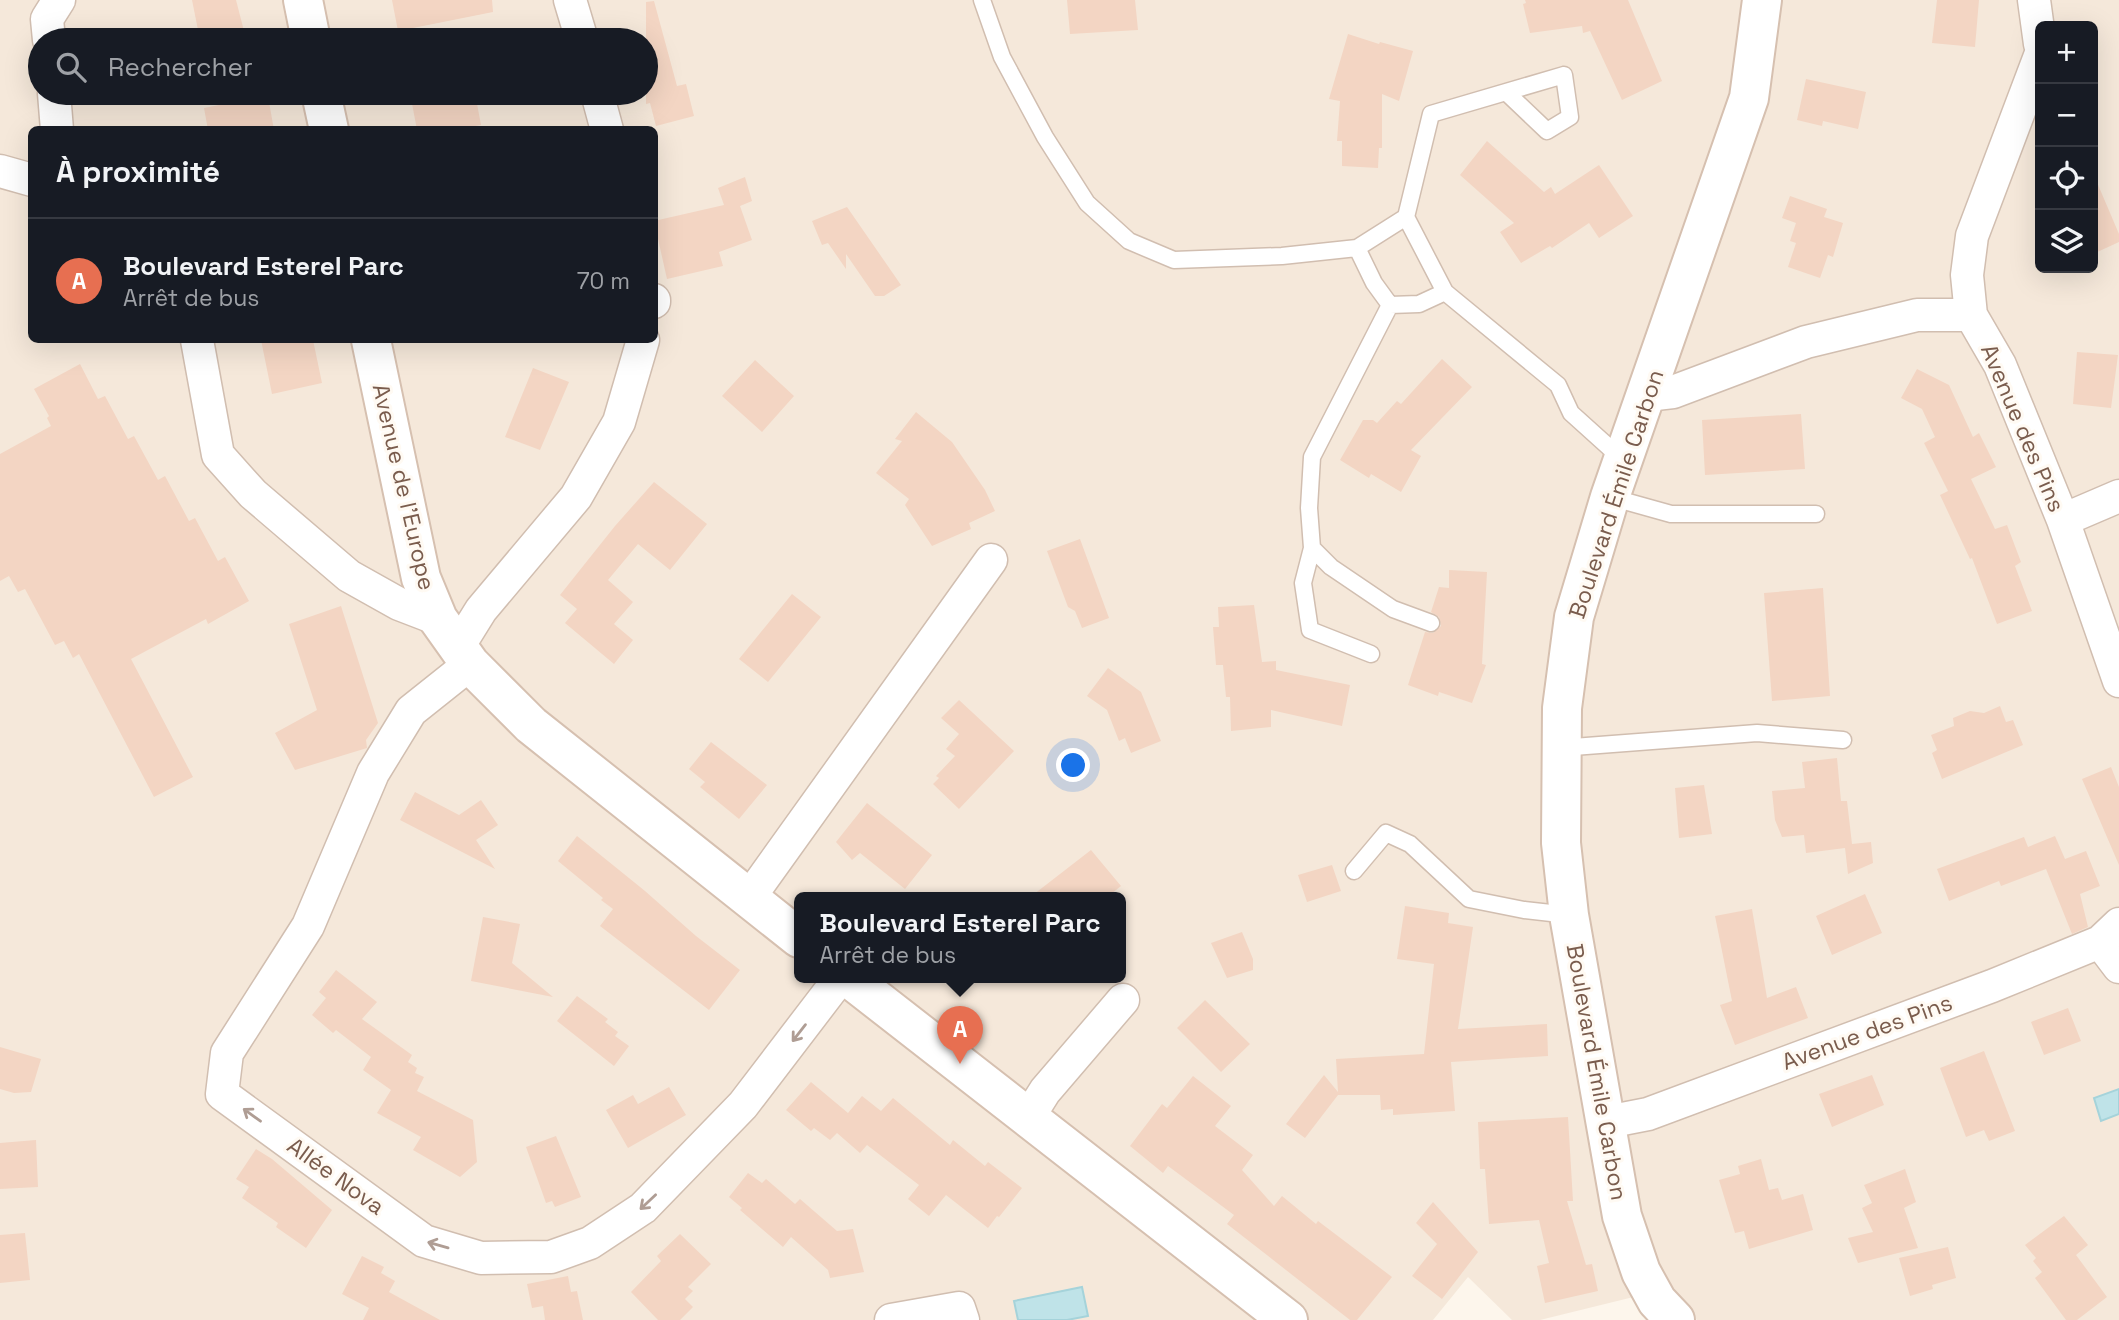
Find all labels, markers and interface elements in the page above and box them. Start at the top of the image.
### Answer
map controls [2035,21,2098,273]
button: + [2035,21,2098,84]
search box [28,28,658,105]
icon: search [52,48,90,86]
text: Rechercher [108,50,253,84]
button: − [2035,84,2098,147]
button: locate [2035,147,2098,210]
text: À proximité [56,152,220,191]
button: layers [2035,210,2098,273]
text: Boulevard Esterel Parc [123,249,404,283]
text: A [72,266,86,296]
text: 70 m [577,266,630,296]
text: Arrêt de bus [123,283,259,313]
street label: Avenue des Pins [1974,340,2072,516]
street label: Boulevard Émile Carbon [1562,366,1670,622]
street label: Avenue de l'Europe [366,381,442,593]
your location [1056,748,1090,782]
popup [794,892,1126,983]
text: Boulevard Esterel Parc [820,906,1100,940]
text: Arrêt de bus [820,940,956,970]
street label: Boulevard Émile Carbon [1560,941,1634,1203]
street label: Avenue des Pins [1778,987,1956,1077]
pin: A [937,1006,983,1064]
one-way arrow [792,1023,807,1041]
one-way arrow [243,1108,262,1122]
street label: Allée Nova [281,1131,391,1221]
one-way arrow [640,1193,657,1210]
one-way arrow [427,1237,449,1250]

